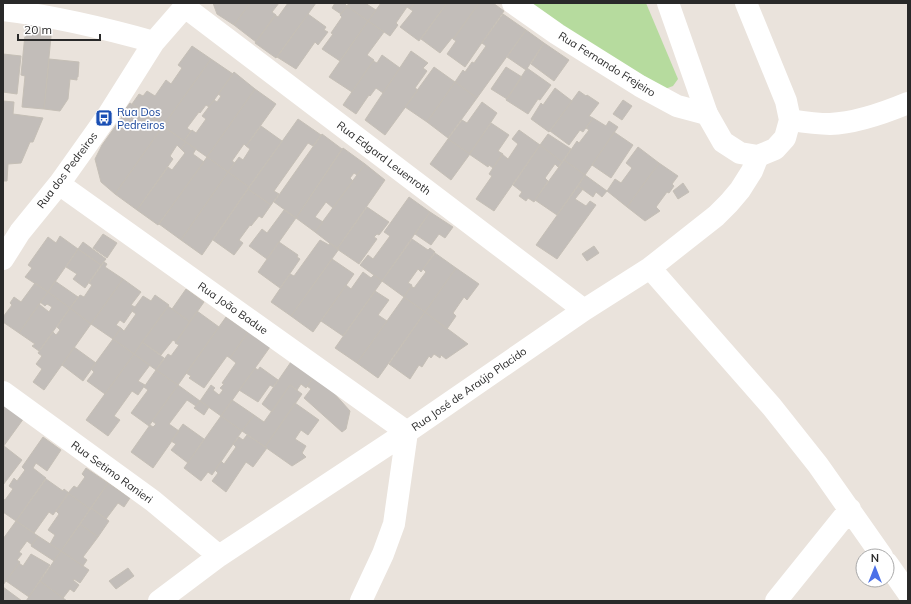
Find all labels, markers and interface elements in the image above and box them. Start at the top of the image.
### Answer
scale bar [18,16,100,42]
text: 20 m [24,22,52,37]
street label: Rua Fernando Frejeiro [556,28,658,100]
place label: Rua Dos Pedreiros [117,105,165,132]
bus stop icon: Rua Dos Pedreiros [94,108,114,128]
street label: Rua Edgard Leuenroth [334,118,434,198]
street label: Rua dos Pedreiros [34,129,100,211]
street label: Rua João Badue [195,279,271,337]
street label: Rua José de Araújo Placido [409,344,529,434]
street label: Rua Setimo Ranieri [68,438,156,506]
north arrow [855,548,895,588]
text: N [871,551,879,565]

